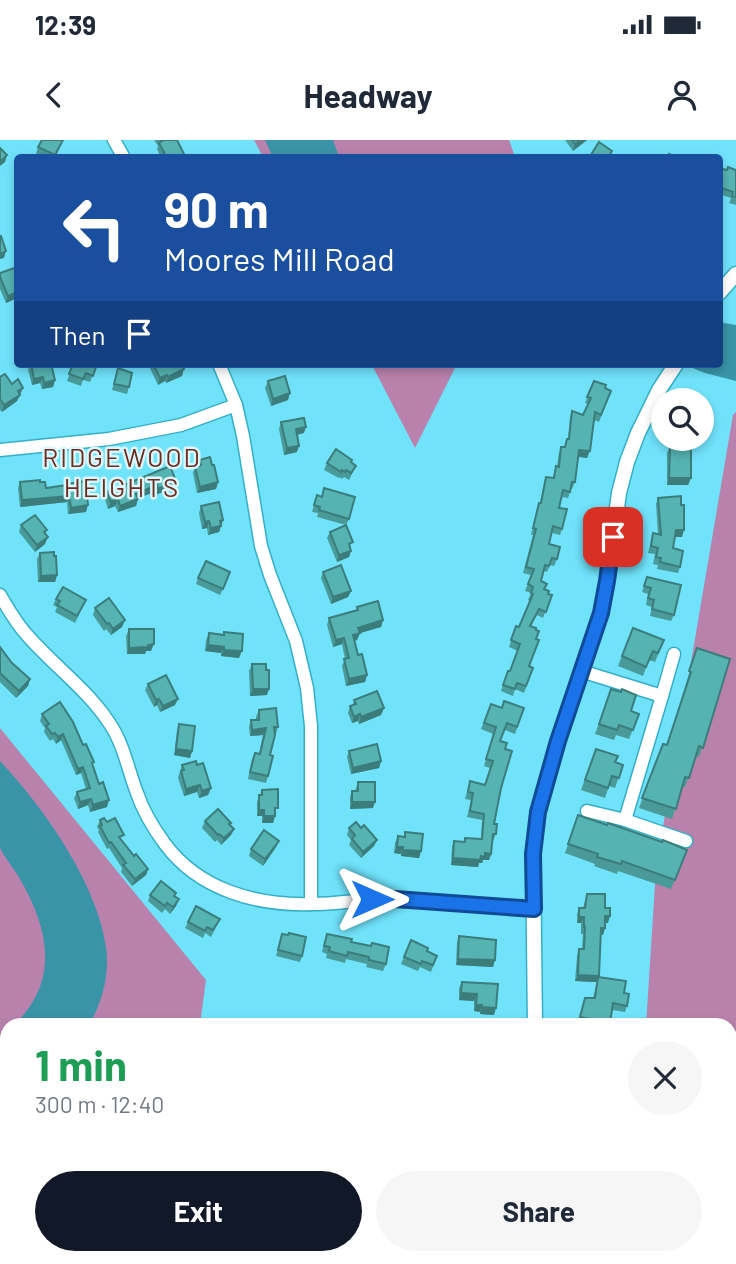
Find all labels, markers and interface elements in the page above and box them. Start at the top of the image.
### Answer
text: 12:39 [35,9,96,40]
icon: back [35,76,73,114]
text: Headway [303,76,433,114]
icon: person [663,76,701,114]
text: 90 m [164,179,269,238]
icon: left [49,182,140,273]
text: Moores Mill Road [164,239,395,277]
icon: arrive [120,315,158,353]
text: Then [49,319,106,350]
map controls [651,388,714,451]
button: search [651,388,714,451]
district label: RIDGEWOOD HEIGHTS [42,441,202,502]
pin [583,507,643,567]
icon: arrive [594,518,632,556]
position arrow [335,862,409,936]
text: 1 min [35,1039,127,1089]
button: close [628,1041,702,1115]
text: 300 m · 12:40 [35,1090,164,1118]
button: Exit [35,1171,362,1251]
button: Share [376,1171,702,1251]

